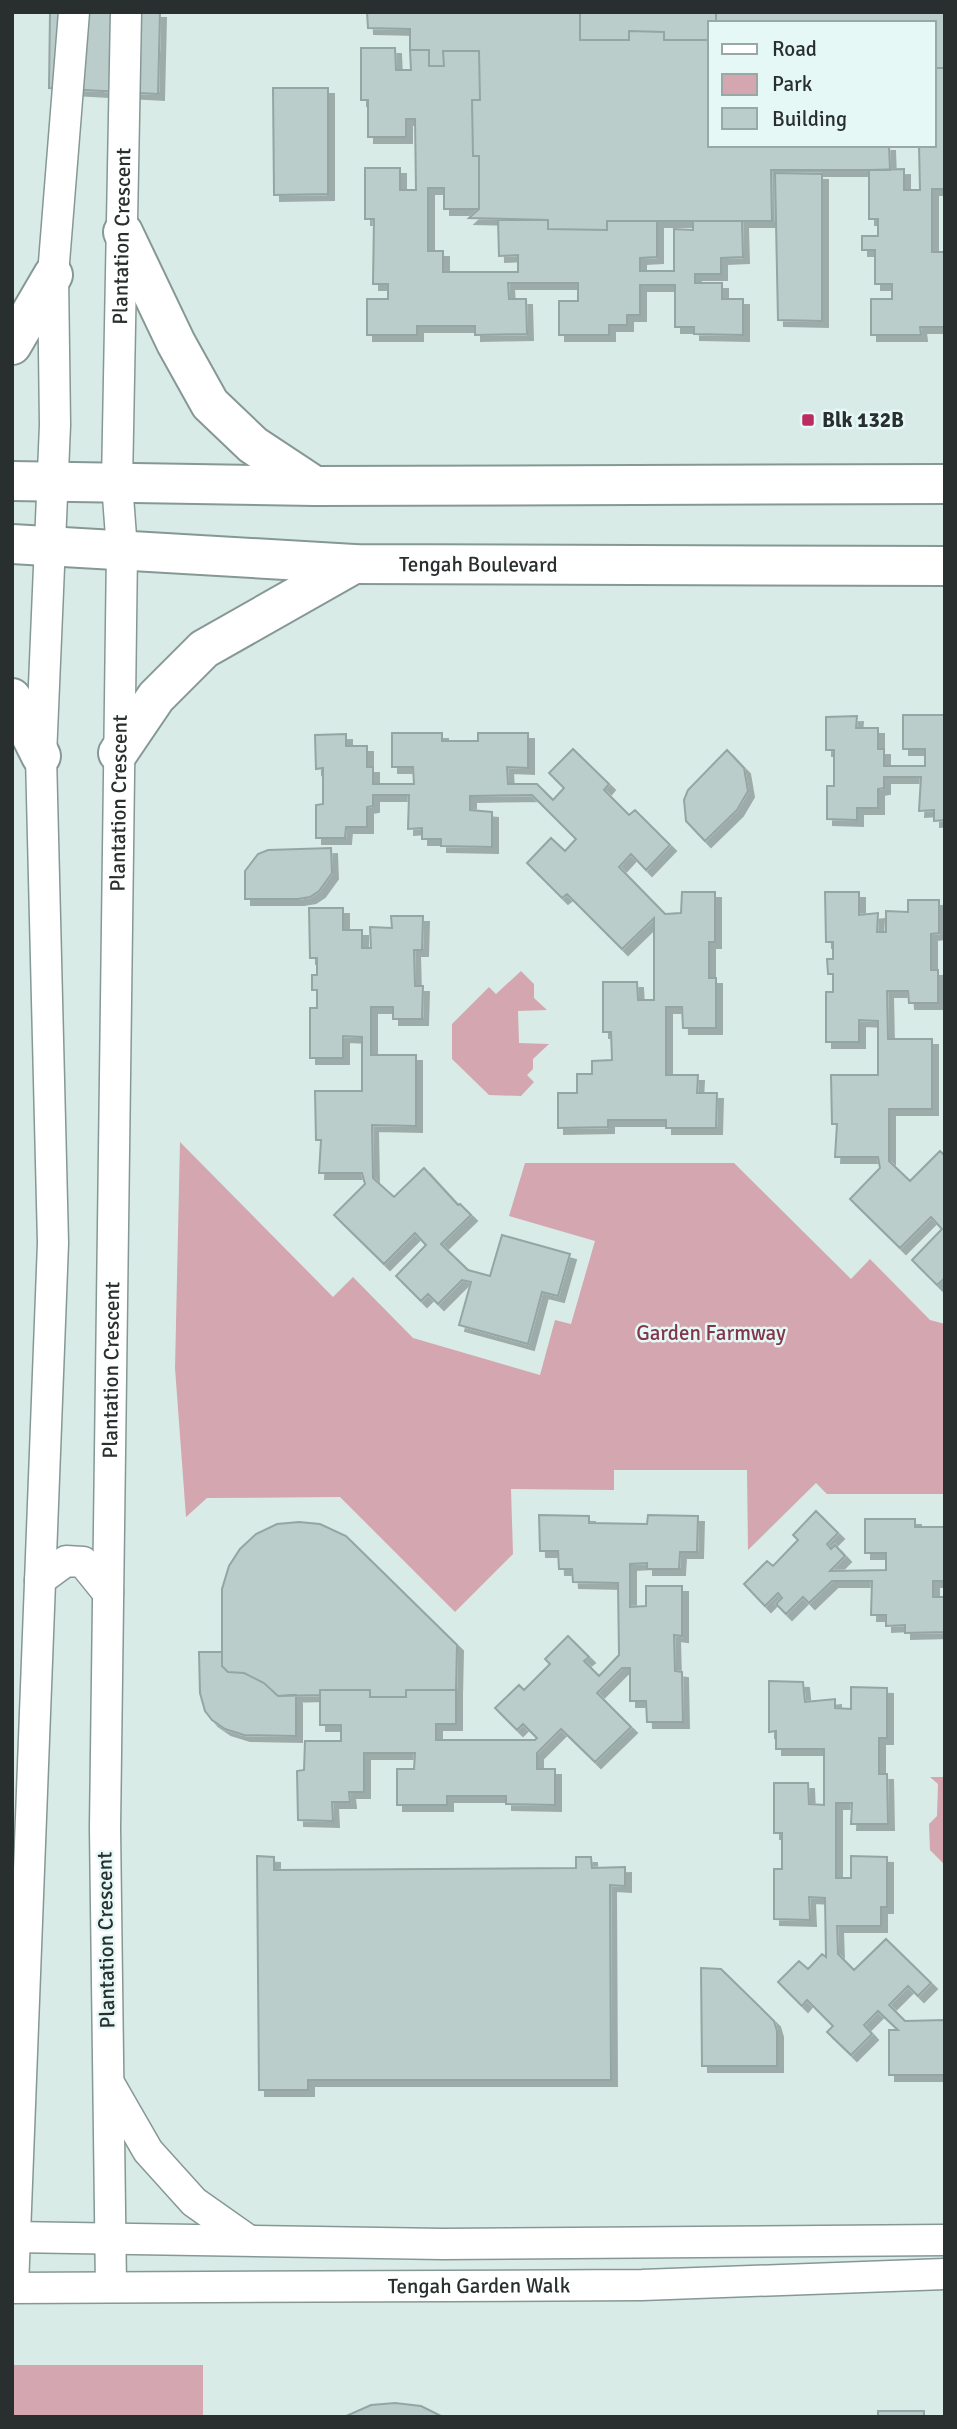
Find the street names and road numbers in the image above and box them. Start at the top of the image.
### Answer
street label: Plantation Crescent [107,148,136,325]
street label: Tengah Boulevard [399,551,558,578]
street label: Plantation Crescent [104,714,133,892]
street label: Plantation Crescent [97,1281,125,1459]
street label: Plantation Crescent [91,1851,121,2029]
street label: Tengah Garden Walk [388,2272,571,2299]

